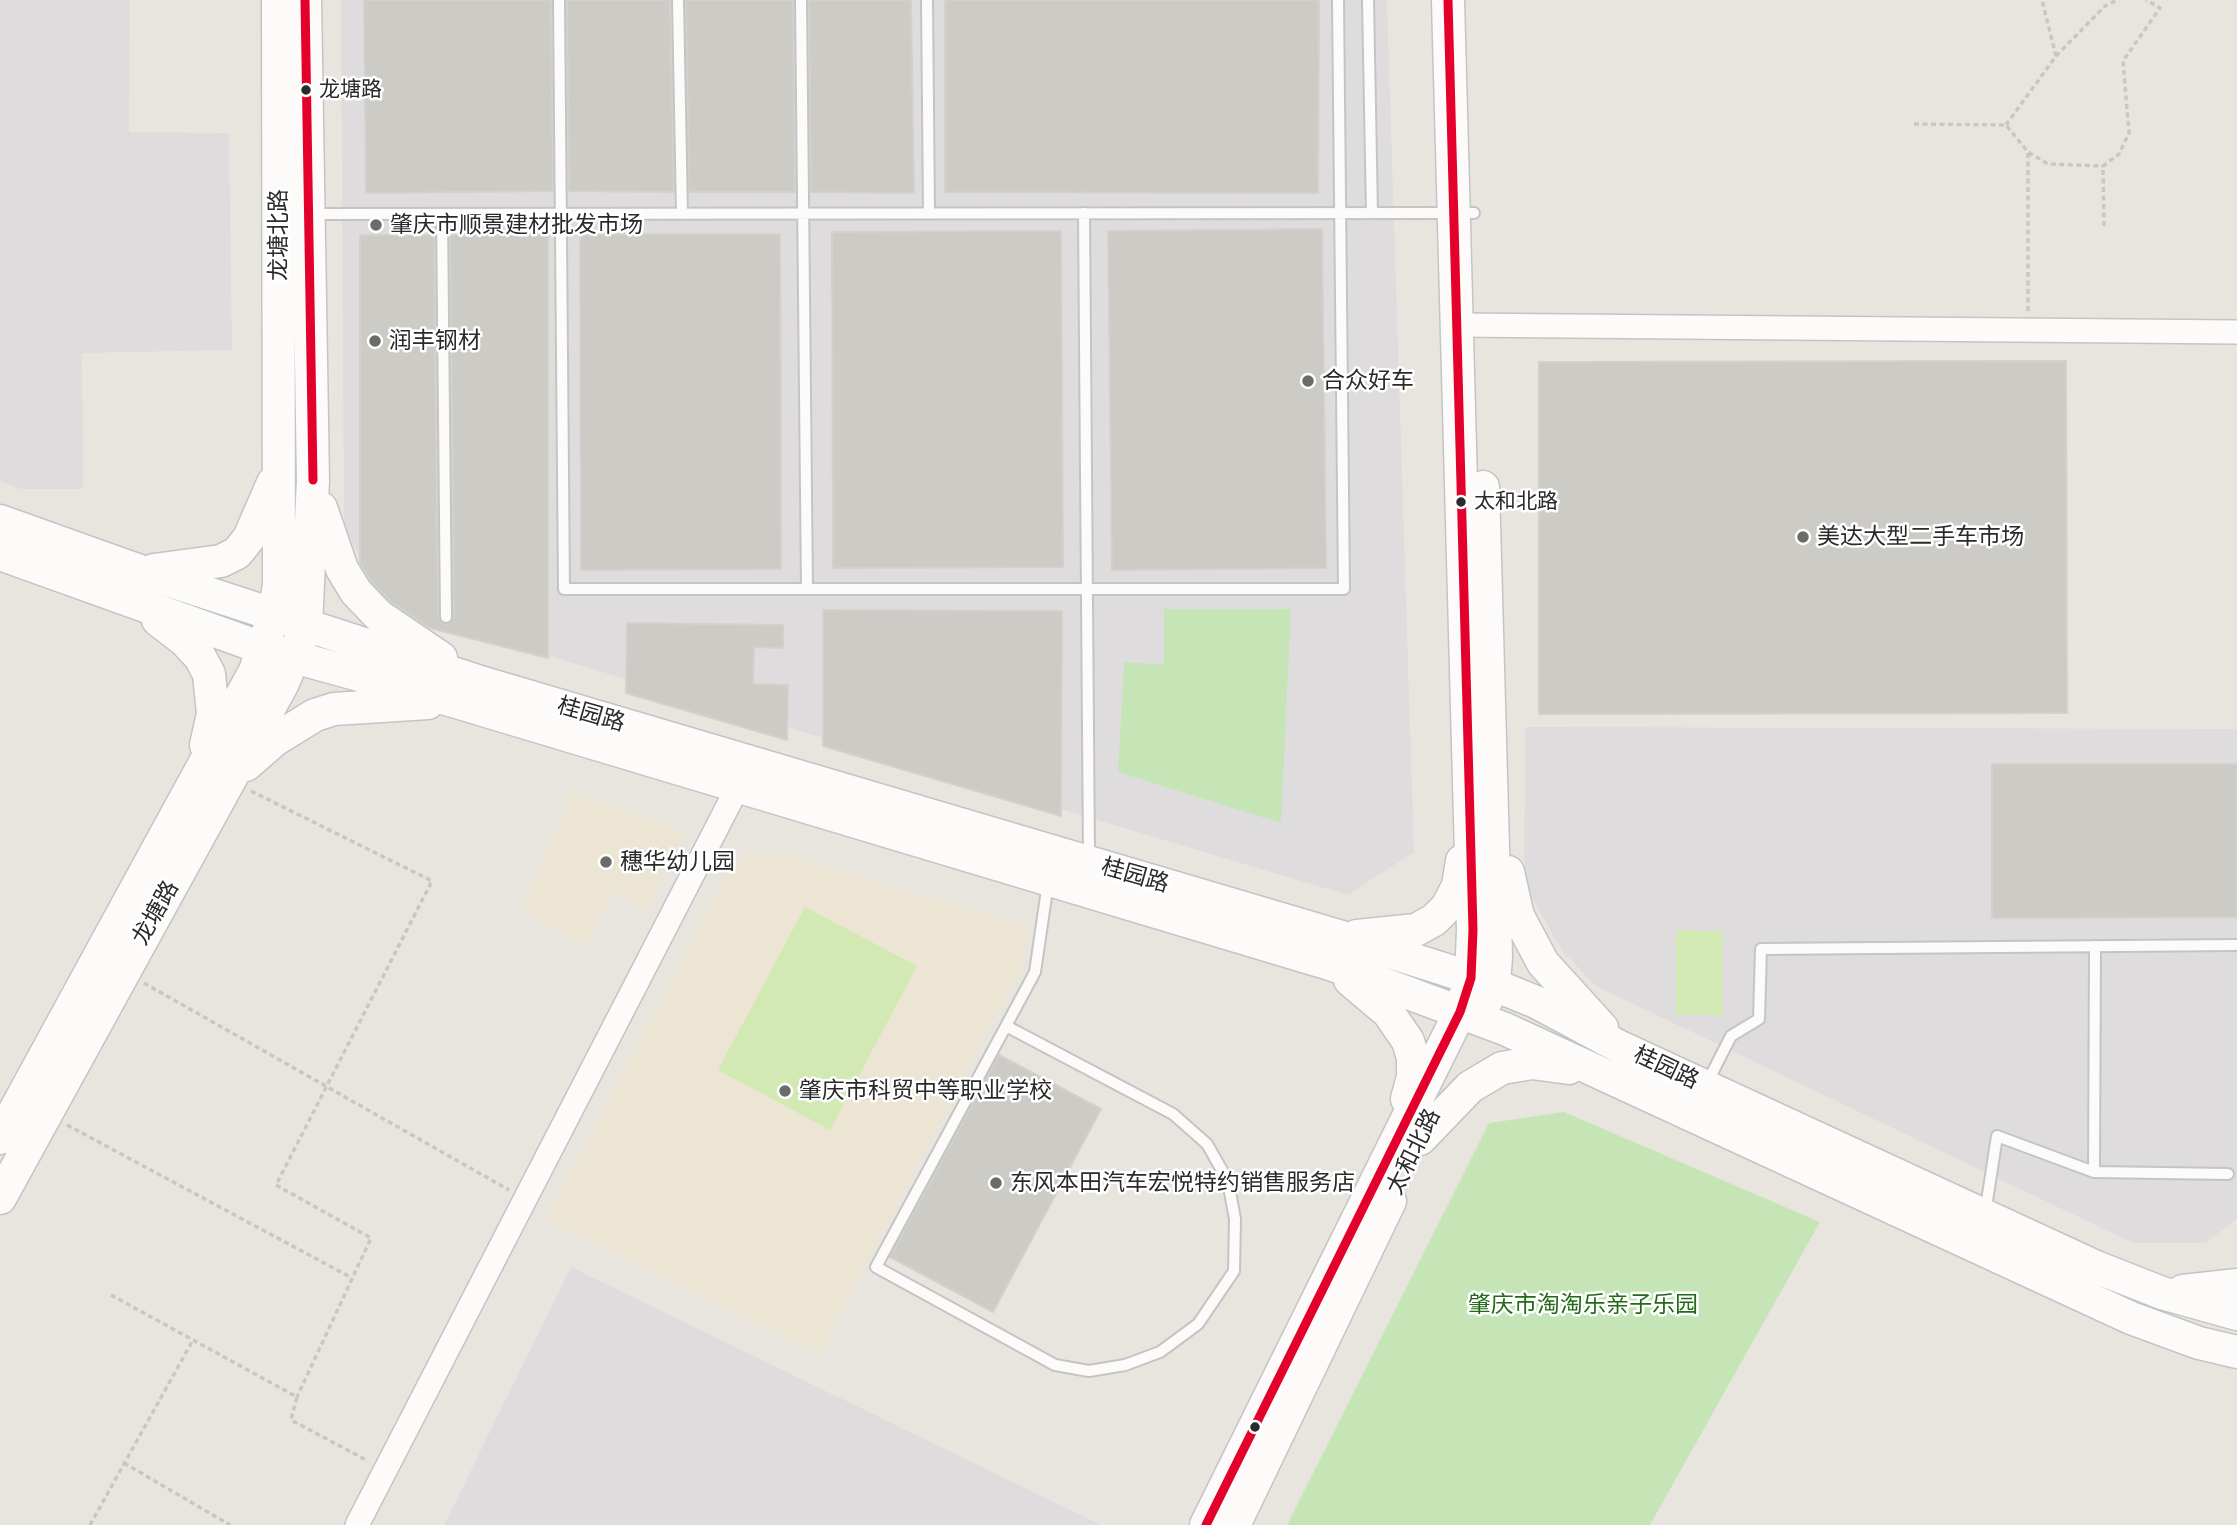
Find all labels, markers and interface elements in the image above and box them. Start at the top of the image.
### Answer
place label: 龙塘路 [319,77,382,103]
marker: 龙塘路 [299,83,313,97]
street label: 龙塘北路 [265,189,293,281]
place label: 肇庆市顺景建材批发市场 [390,211,643,239]
marker: 肇庆市顺景建材批发市场 [368,217,384,233]
place label: 润丰钢材 [389,327,481,355]
marker: 润丰钢材 [367,333,383,349]
place label: 合众好车 [1322,367,1414,395]
marker: 合众好车 [1300,373,1316,389]
place label: 太和北路 [1474,489,1558,515]
marker: 太和北路 [1454,495,1468,509]
place label: 美达大型二手车市场 [1817,523,2024,551]
marker: 美达大型二手车市场 [1795,529,1811,545]
street label: 桂园路 [554,692,628,738]
place label: 穗华幼儿园 [620,848,735,876]
street label: 桂园路 [1098,853,1172,899]
marker: 穗华幼儿园 [598,854,614,870]
street label: 龙塘路 [127,876,185,950]
street label: 桂园路 [1629,1041,1703,1095]
place label: 肇庆市科贸中等职业学校 [799,1077,1052,1105]
marker: 肇庆市科贸中等职业学校 [777,1083,793,1099]
street label: 太和北路 [1381,1105,1447,1199]
place label: 东风本田汽车宏悦特约销售服务店 [1010,1169,1355,1197]
marker: 东风本田汽车宏悦特约销售服务店 [988,1175,1004,1191]
park label: 肇庆市淘淘乐亲子乐园 [1468,1291,1698,1319]
unlabelled marker [1248,1420,1262,1434]

